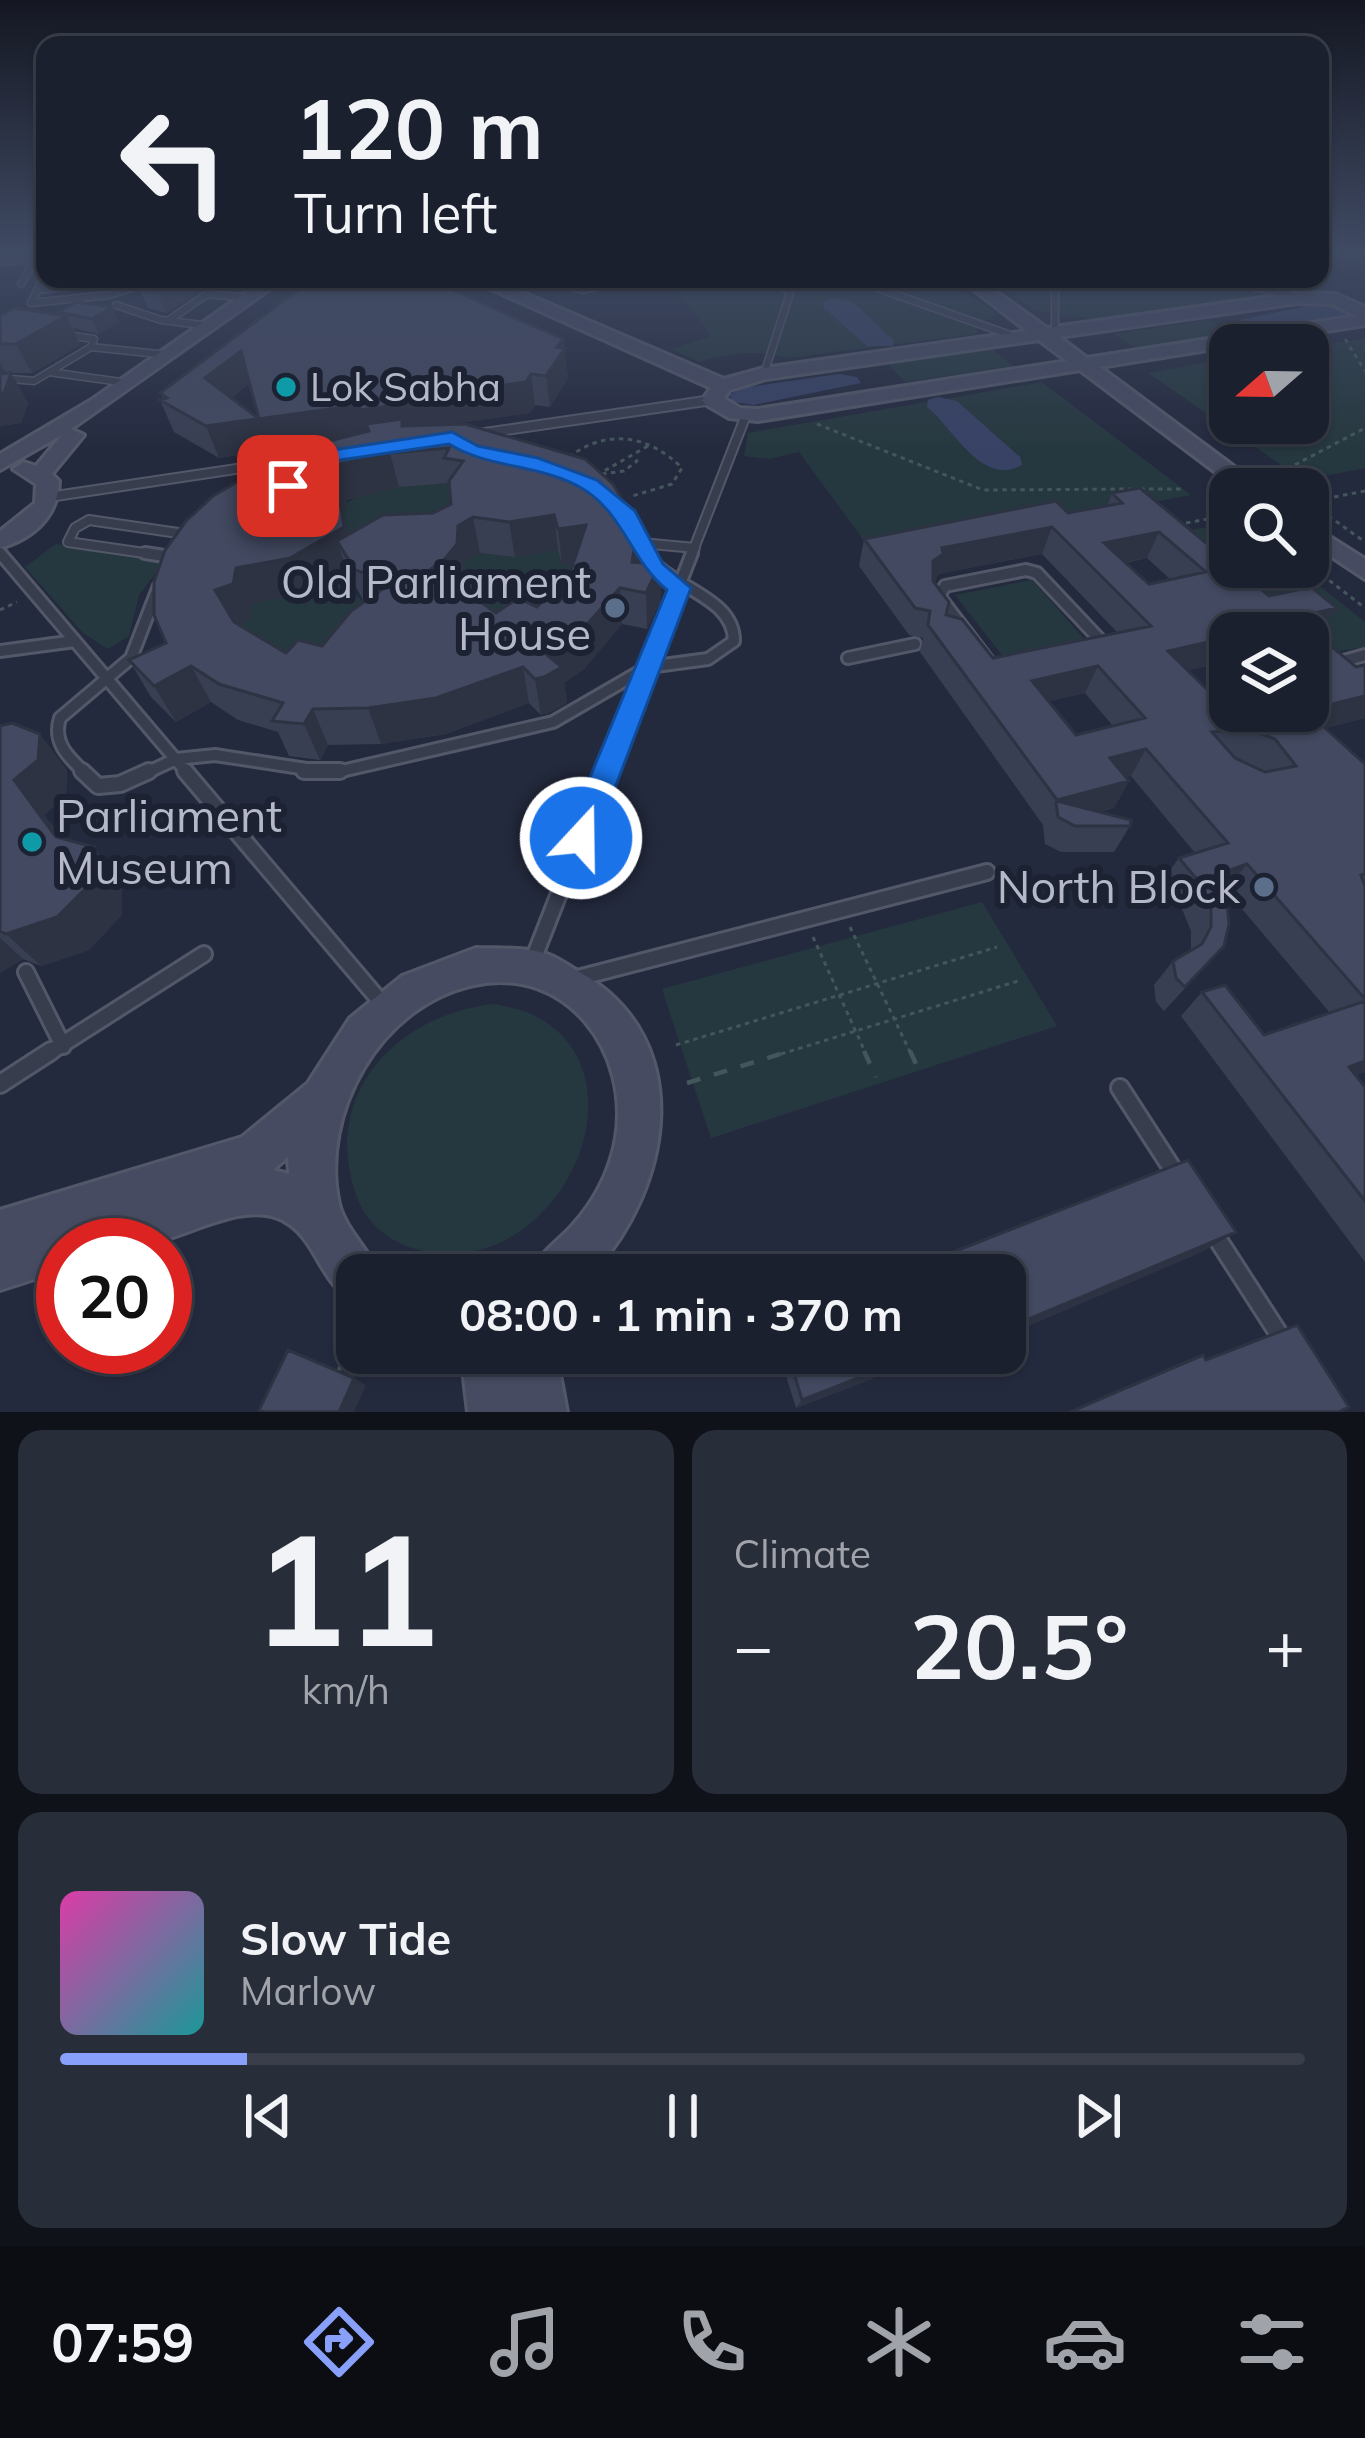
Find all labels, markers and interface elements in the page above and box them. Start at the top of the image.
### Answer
text: 120 m [294,75,544,180]
icon: left [96,84,252,240]
text: Turn left [294,179,497,247]
north arrow [1209,324,1329,444]
map controls [1209,324,1329,732]
place label: Lok Sabha [310,362,501,411]
marker: Lok Sabha [273,374,299,400]
pin [237,435,339,537]
icon: arrive [255,453,321,519]
button: search [1209,468,1329,588]
place label: Old Parliament House [281,553,591,661]
marker: Old Parliament House [602,595,628,621]
button: layers [1209,612,1329,732]
position arrow [518,775,644,901]
place label: Parliament Museum [56,787,282,895]
marker: Parliament Museum [19,829,45,855]
place label: North Block [997,858,1241,914]
marker: North Block [1251,874,1277,900]
speed limit sign: 20 [36,1218,192,1374]
text: 08:00 · 1 min · 370 m [459,1286,903,1342]
text: 11 [252,1489,439,1685]
text: Climate [734,1529,871,1578]
text: 20.5° [910,1589,1128,1702]
text: − [734,1604,773,1687]
text: + [1265,1604,1305,1687]
text: km/h [302,1665,390,1714]
text: Slow Tide [240,1910,451,1966]
text: Marlow [240,1966,376,2015]
icon: previous [235,2083,301,2149]
icon: pause [650,2083,716,2149]
icon: next [1065,2083,1131,2149]
icon: directions [297,2300,381,2384]
icon: music [483,2300,567,2384]
icon: phone [670,2300,754,2384]
icon: climate [857,2300,941,2384]
icon: car [1043,2300,1127,2384]
icon: filters [1230,2300,1314,2384]
text: 07:59 [51,2308,194,2376]

